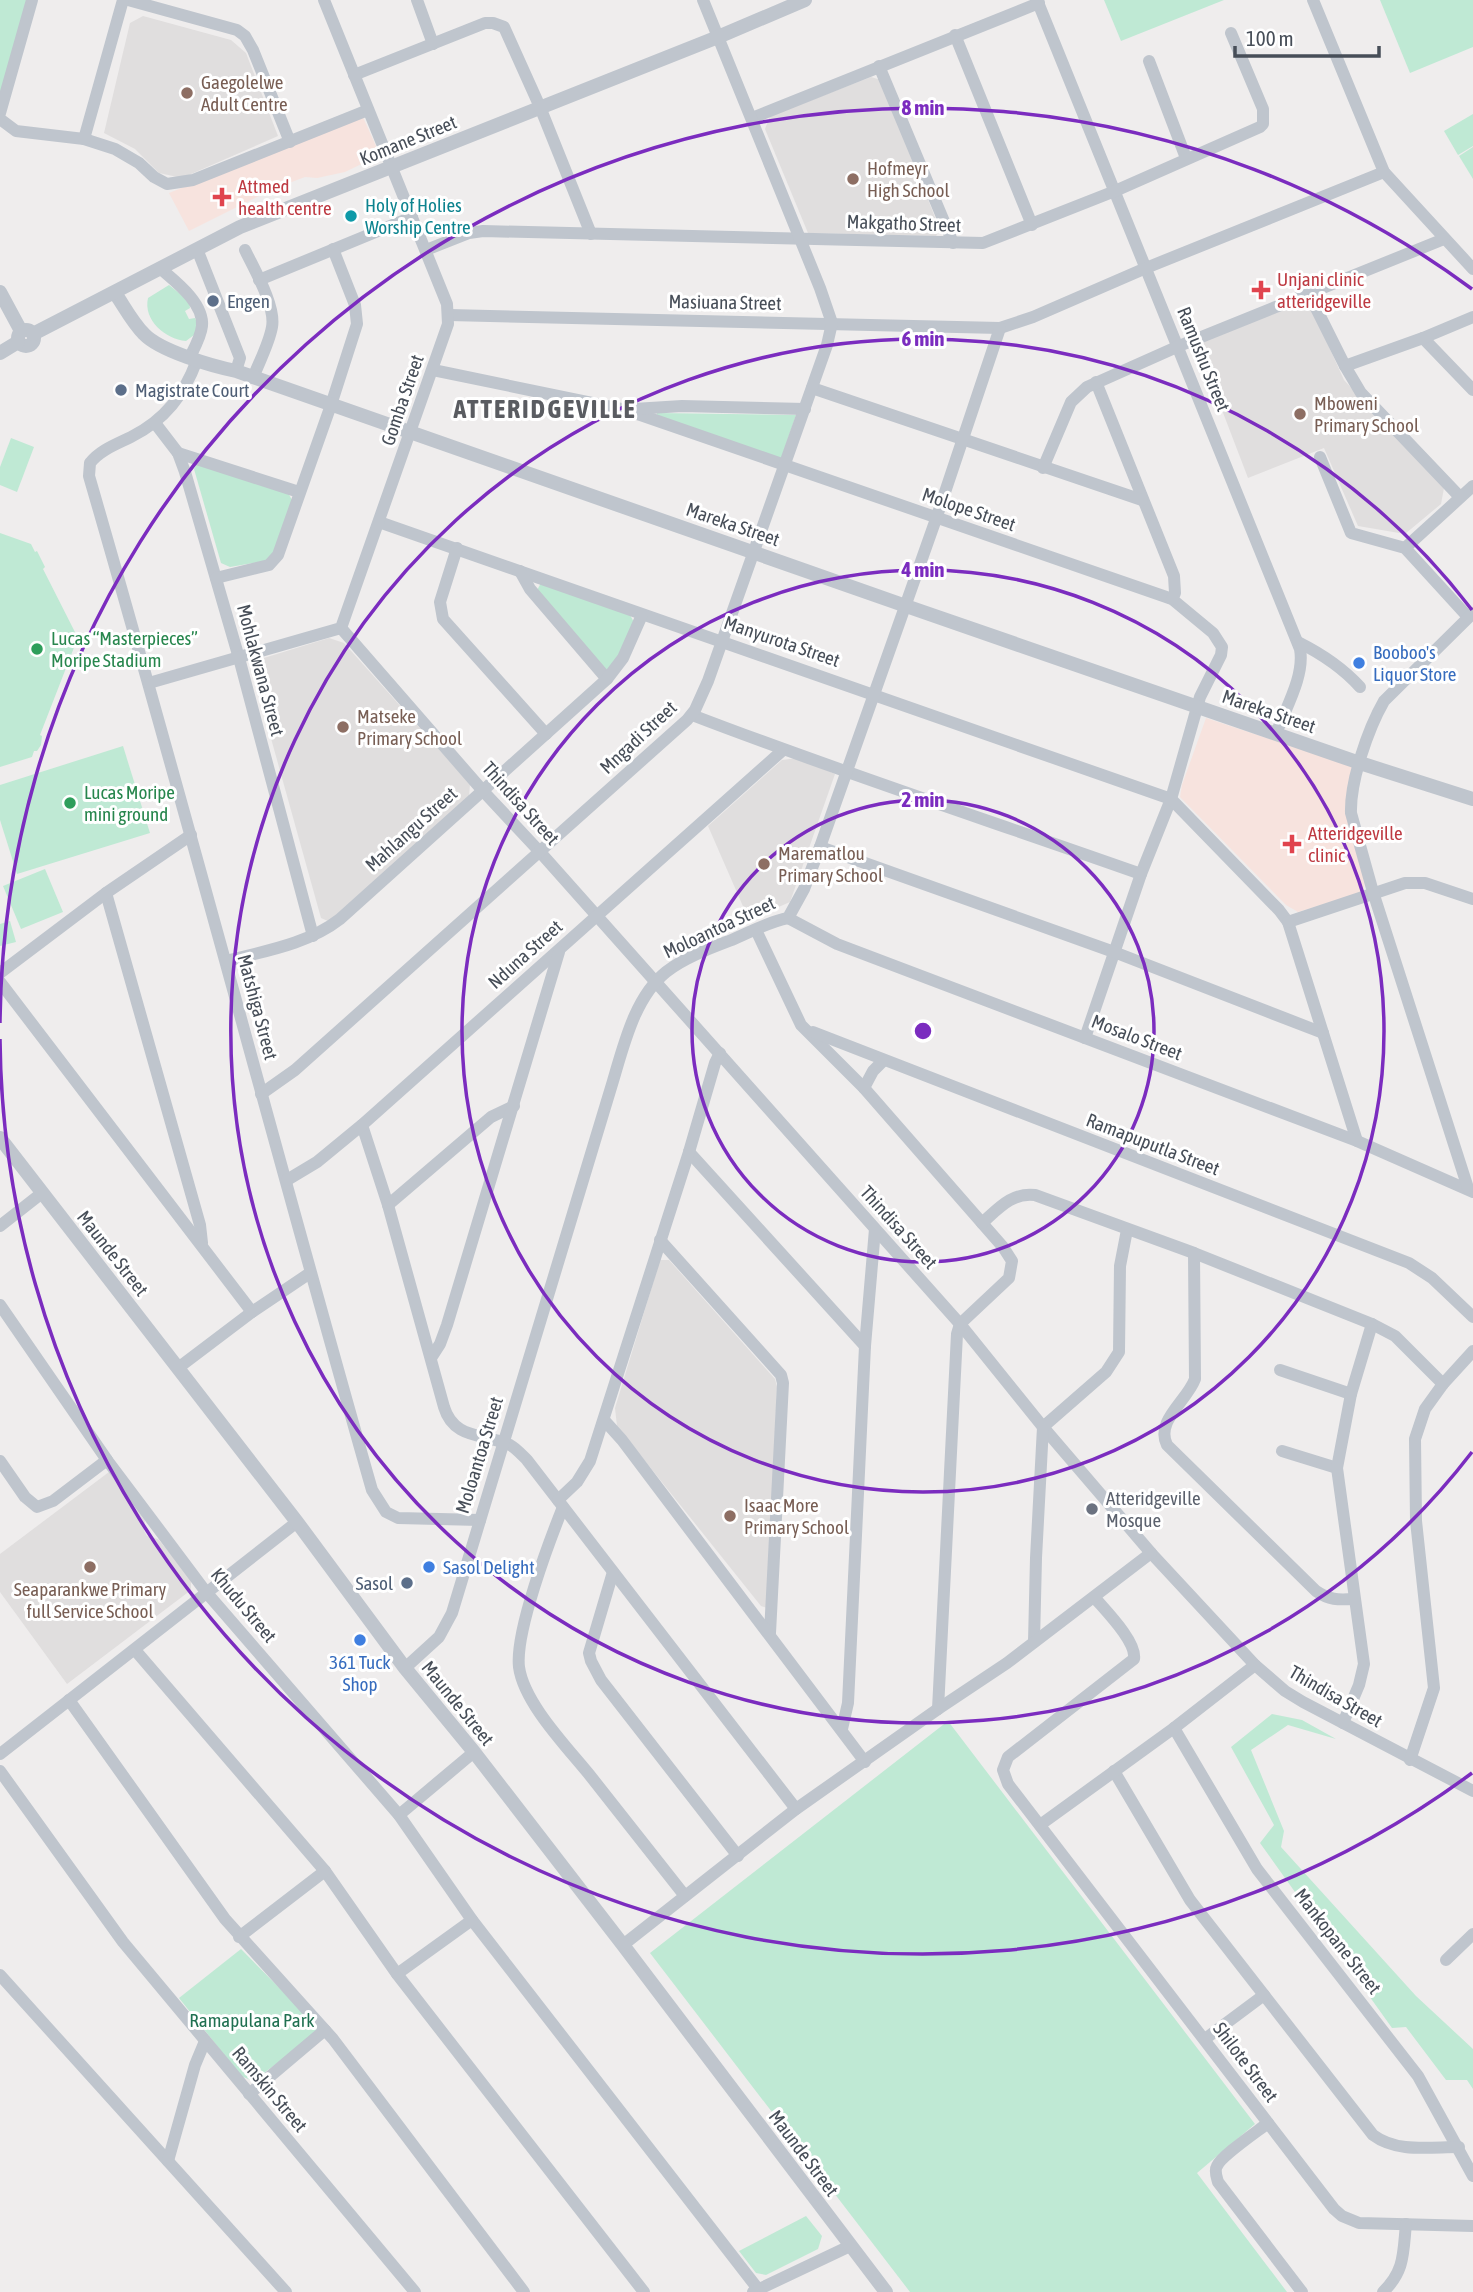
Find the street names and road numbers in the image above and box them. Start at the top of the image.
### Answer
street label: Komane Street [356,111,460,169]
street label: Makgatho Street [846,210,962,236]
street label: Masiuana Street [668,290,782,314]
street label: Ramushu Street [1173,304,1235,414]
street label: Gomba Street [376,352,428,448]
street label: Molope Street [919,483,1019,535]
street label: Mareka Street [683,498,783,550]
street label: Mohlakwana Street [233,602,289,738]
street label: Manyurota Street [721,611,843,671]
street label: Mareka Street [1219,685,1319,737]
street label: Mngadi Street [595,696,681,778]
street label: Thindisa Street [478,757,564,849]
street label: Mahlangu Street [361,782,461,876]
street label: Moloantoa Street [660,891,778,963]
street label: Nduna Street [484,915,566,993]
street label: Matshiga Street [233,952,283,1062]
street label: Mosalo Street [1089,1010,1185,1064]
street label: Ramapuputla Street [1083,1108,1223,1180]
street label: Thindisa Street [856,1181,942,1273]
street label: Maunde Street [73,1206,153,1300]
street label: Moloantoa Street [451,1394,507,1516]
street label: Khudu Street [207,1563,281,1647]
street label: Maunde Street [417,1656,499,1750]
street label: Thindisa Street [1285,1660,1387,1732]
street label: Mankopane Street [1290,1884,1386,1998]
street label: Shilote Street [1209,2018,1283,2106]
street label: Ramskin Street [228,2042,312,2136]
street label: Maunde Street [765,2106,843,2200]

